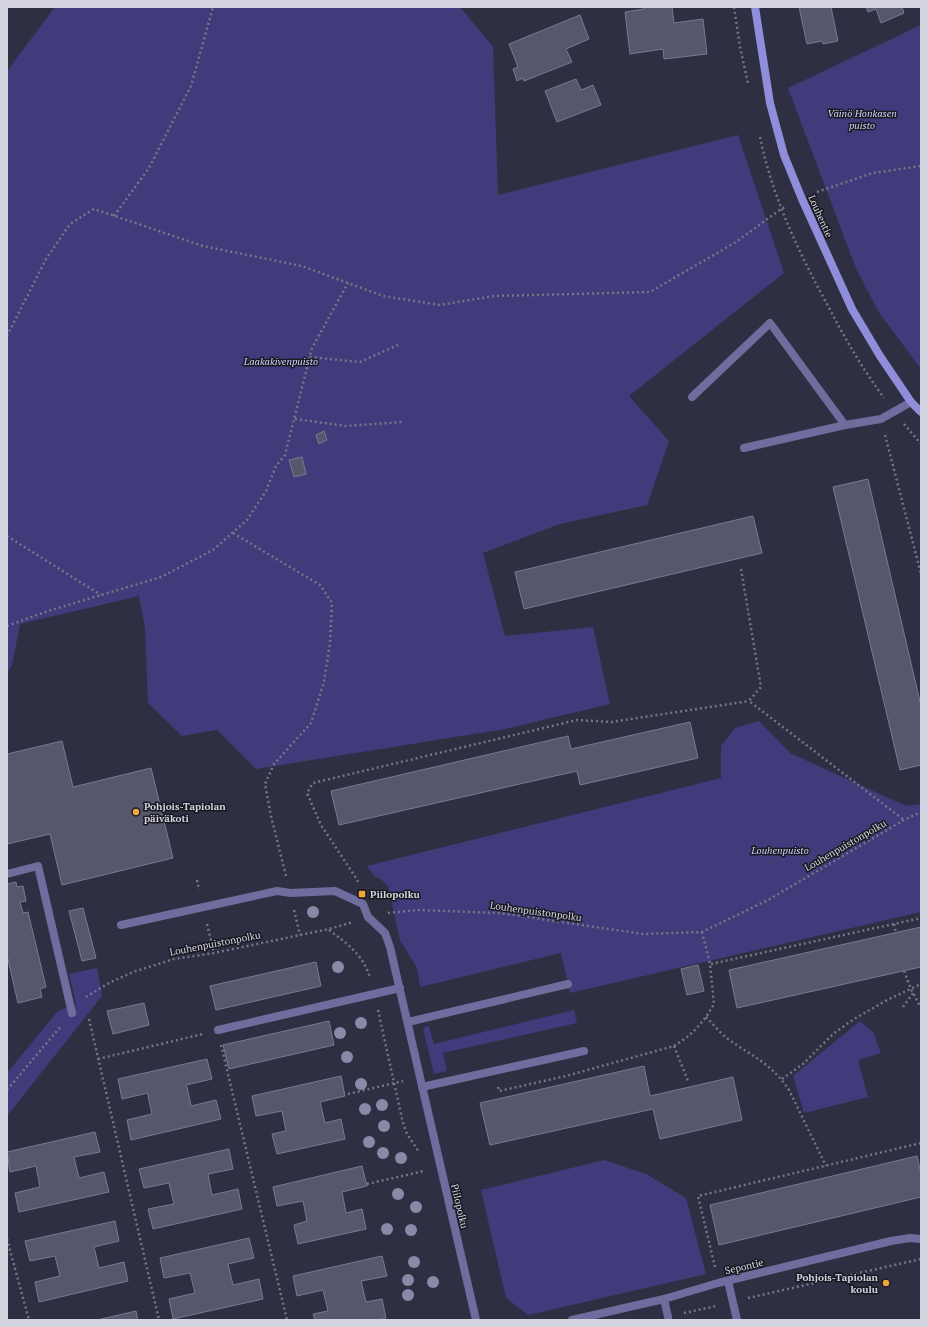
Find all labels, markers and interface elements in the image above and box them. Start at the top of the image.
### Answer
park label: Väinö Honkasen puisto [827,107,897,132]
street label: Louhentie [805,193,836,240]
park label: Laakakivenpuisto [243,355,318,368]
place label: Pohjois-Tapiolan päiväkoti [144,800,226,825]
marker: Pohjois-Tapiolan päiväkoti [131,807,141,817]
street label: Louhenpuistonpolku [802,817,889,874]
park label: Louhenpuisto [750,844,809,857]
place label: Piilopolku [370,888,420,901]
marker: Piilopolku [357,889,367,899]
street label: Louhenpuistonpolku [489,899,583,924]
street label: Louhenpuistonpolku [168,928,262,959]
street label: Piilopolku [448,1182,471,1230]
street label: Sepontie [724,1256,765,1277]
place label: Pohjois-Tapiolan koulu [796,1271,879,1296]
marker: Pohjois-Tapiolan koulu [881,1278,891,1288]

